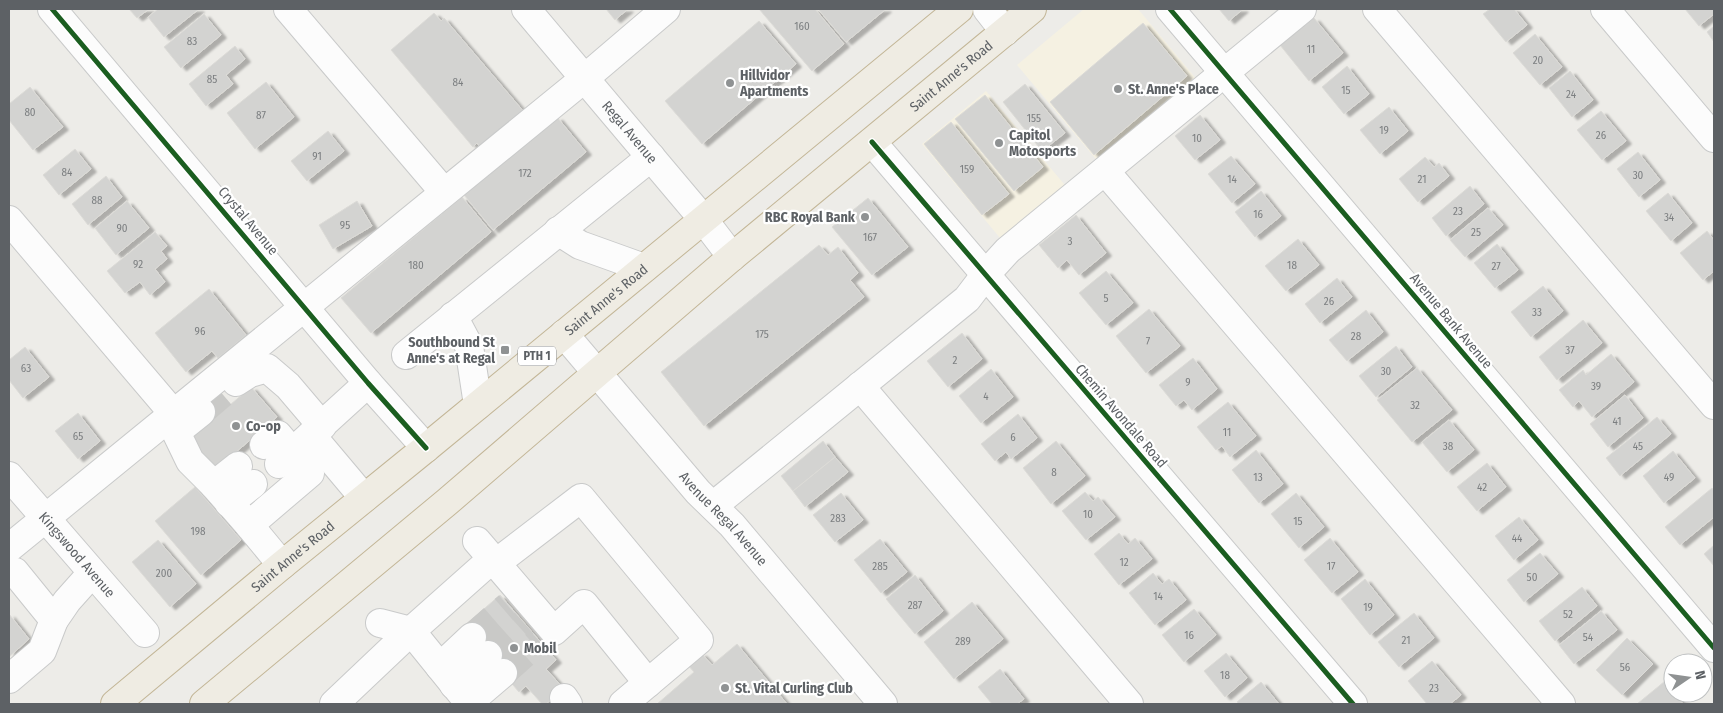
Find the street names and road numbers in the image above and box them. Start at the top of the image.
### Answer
street label: Saint Anne's Road [906,37,996,115]
street label: Regal Avenue [599,97,661,167]
street label: Crystal Avenue [214,183,282,259]
street label: Saint Anne's Road [561,261,651,339]
street label: Avenue Bank Avenue [1406,270,1496,372]
road number: PTH 1 [518,346,556,366]
street label: Chemin Avondale Road [1071,361,1171,471]
street label: Avenue Regal Avenue [676,468,771,569]
street label: Kingswood Avenue [35,508,119,601]
street label: Saint Anne's Road [248,517,338,596]

